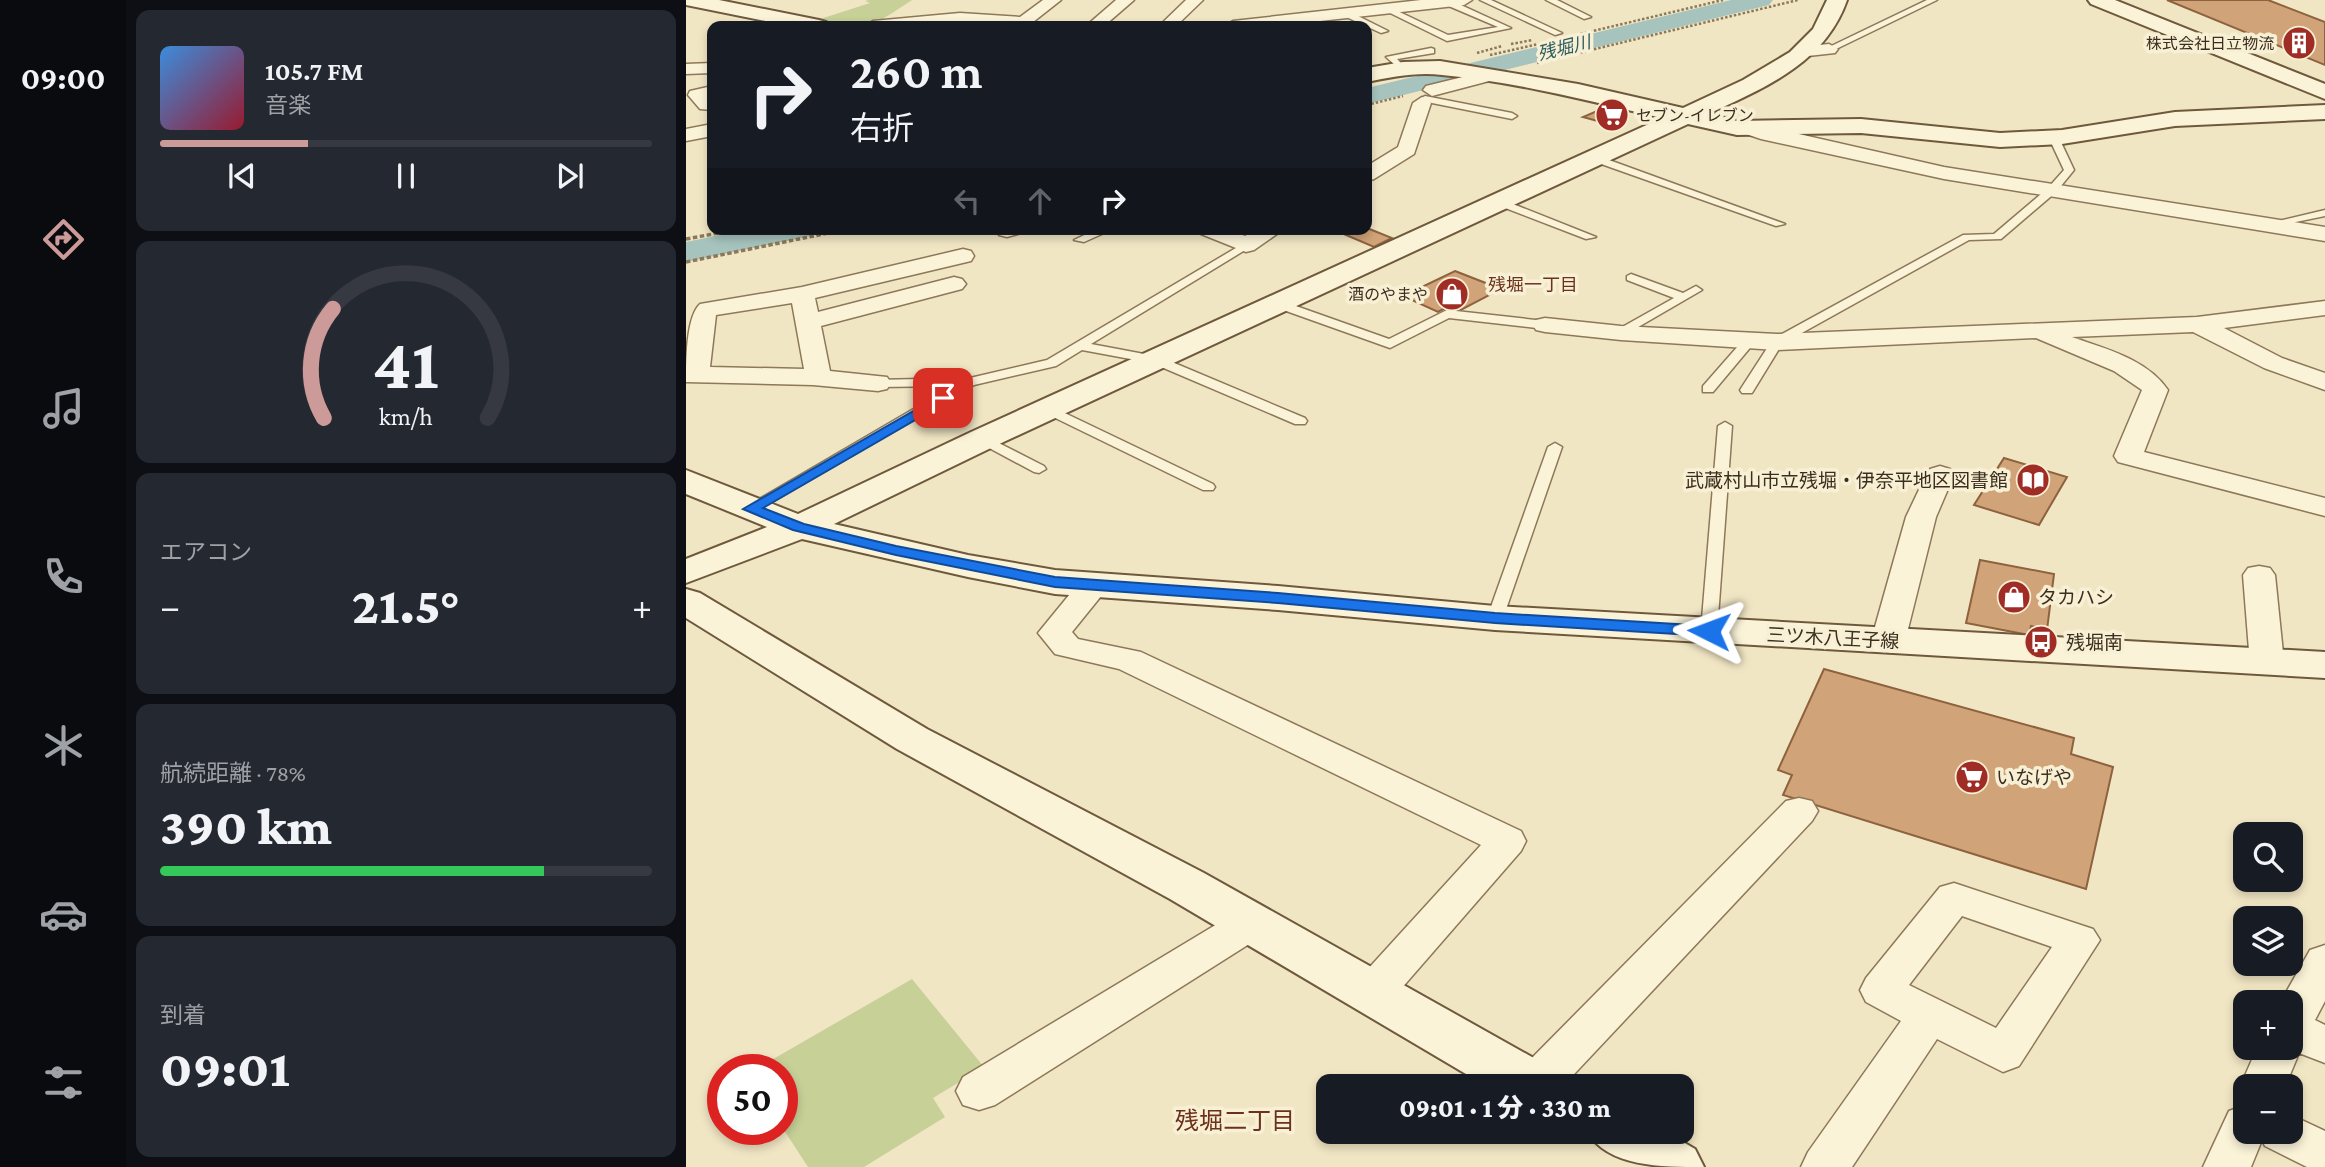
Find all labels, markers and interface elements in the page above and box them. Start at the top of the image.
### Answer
building icon: 株式会社日立物流 [2280,24,2318,62]
water label: 残堀川 [1535,31,1595,64]
place label: 株式会社日立物流 [2146,35,2274,52]
text: 260 m [850,44,982,99]
icon: right [735,49,826,140]
text: 105.7 FM [265,57,363,86]
text: 09:00 [21,60,105,96]
text: 音楽 [265,92,311,118]
supermarket icon: セブン-イレブン [1593,96,1631,134]
place label: セブン-イレブン [1636,107,1754,124]
text: 右折 [850,110,914,146]
icon: previous [223,157,261,195]
icon: pause [387,157,425,195]
icon: next [551,157,589,195]
icon: left [948,182,986,220]
icon: ahead [1021,182,1059,220]
icon: right [1094,182,1132,220]
icon: directions [39,215,88,264]
shop icon: 酒のやまや [1433,275,1471,313]
district label: 残堀一丁目 [1488,275,1578,295]
place label: 酒のやまや [1348,286,1428,303]
text: 41 [373,324,439,405]
pin [913,368,973,428]
icon: arrive [924,379,962,417]
icon: music [39,384,88,433]
text: km/h [379,403,433,430]
library icon: 武蔵村山市立残堀・伊奈平地区図書館 [2014,461,2052,499]
place label: 武蔵村山市立残堀・伊奈平地区図書館 [1685,470,2008,491]
text: エアコン [160,539,252,565]
icon: phone [39,552,88,601]
text: 21.5° [352,576,460,634]
shop icon: タカハシ [1995,578,2033,616]
text: − [160,585,180,627]
text: + [632,585,652,627]
place label: タカハシ [2038,587,2114,608]
position arrow [1672,594,1746,668]
bus stop icon: 残堀南 [2022,623,2060,661]
street label: 三ツ木八王子線 [1766,624,1900,652]
place label: 残堀南 [2066,632,2123,653]
icon: climate [39,721,88,770]
supermarket icon: いなげや [1953,758,1991,796]
text: 航続距離 · 78% [160,760,306,786]
place label: いなげや [1996,767,2072,788]
text: 390 km [160,797,332,855]
map controls [2233,822,2303,1144]
button: search [2233,822,2303,892]
icon: car [39,890,88,939]
button: layers [2233,906,2303,976]
button: + [2233,990,2303,1060]
text: 到着 [160,1002,206,1028]
text: 09:01 [160,1039,290,1097]
speed limit sign: 50 [707,1054,798,1145]
icon: filters [39,1058,88,1107]
button: − [2233,1074,2303,1144]
text: 09:01 · 1 分 · 330 m [1399,1094,1611,1123]
district label: 残堀二丁目 [1175,1107,1295,1134]

